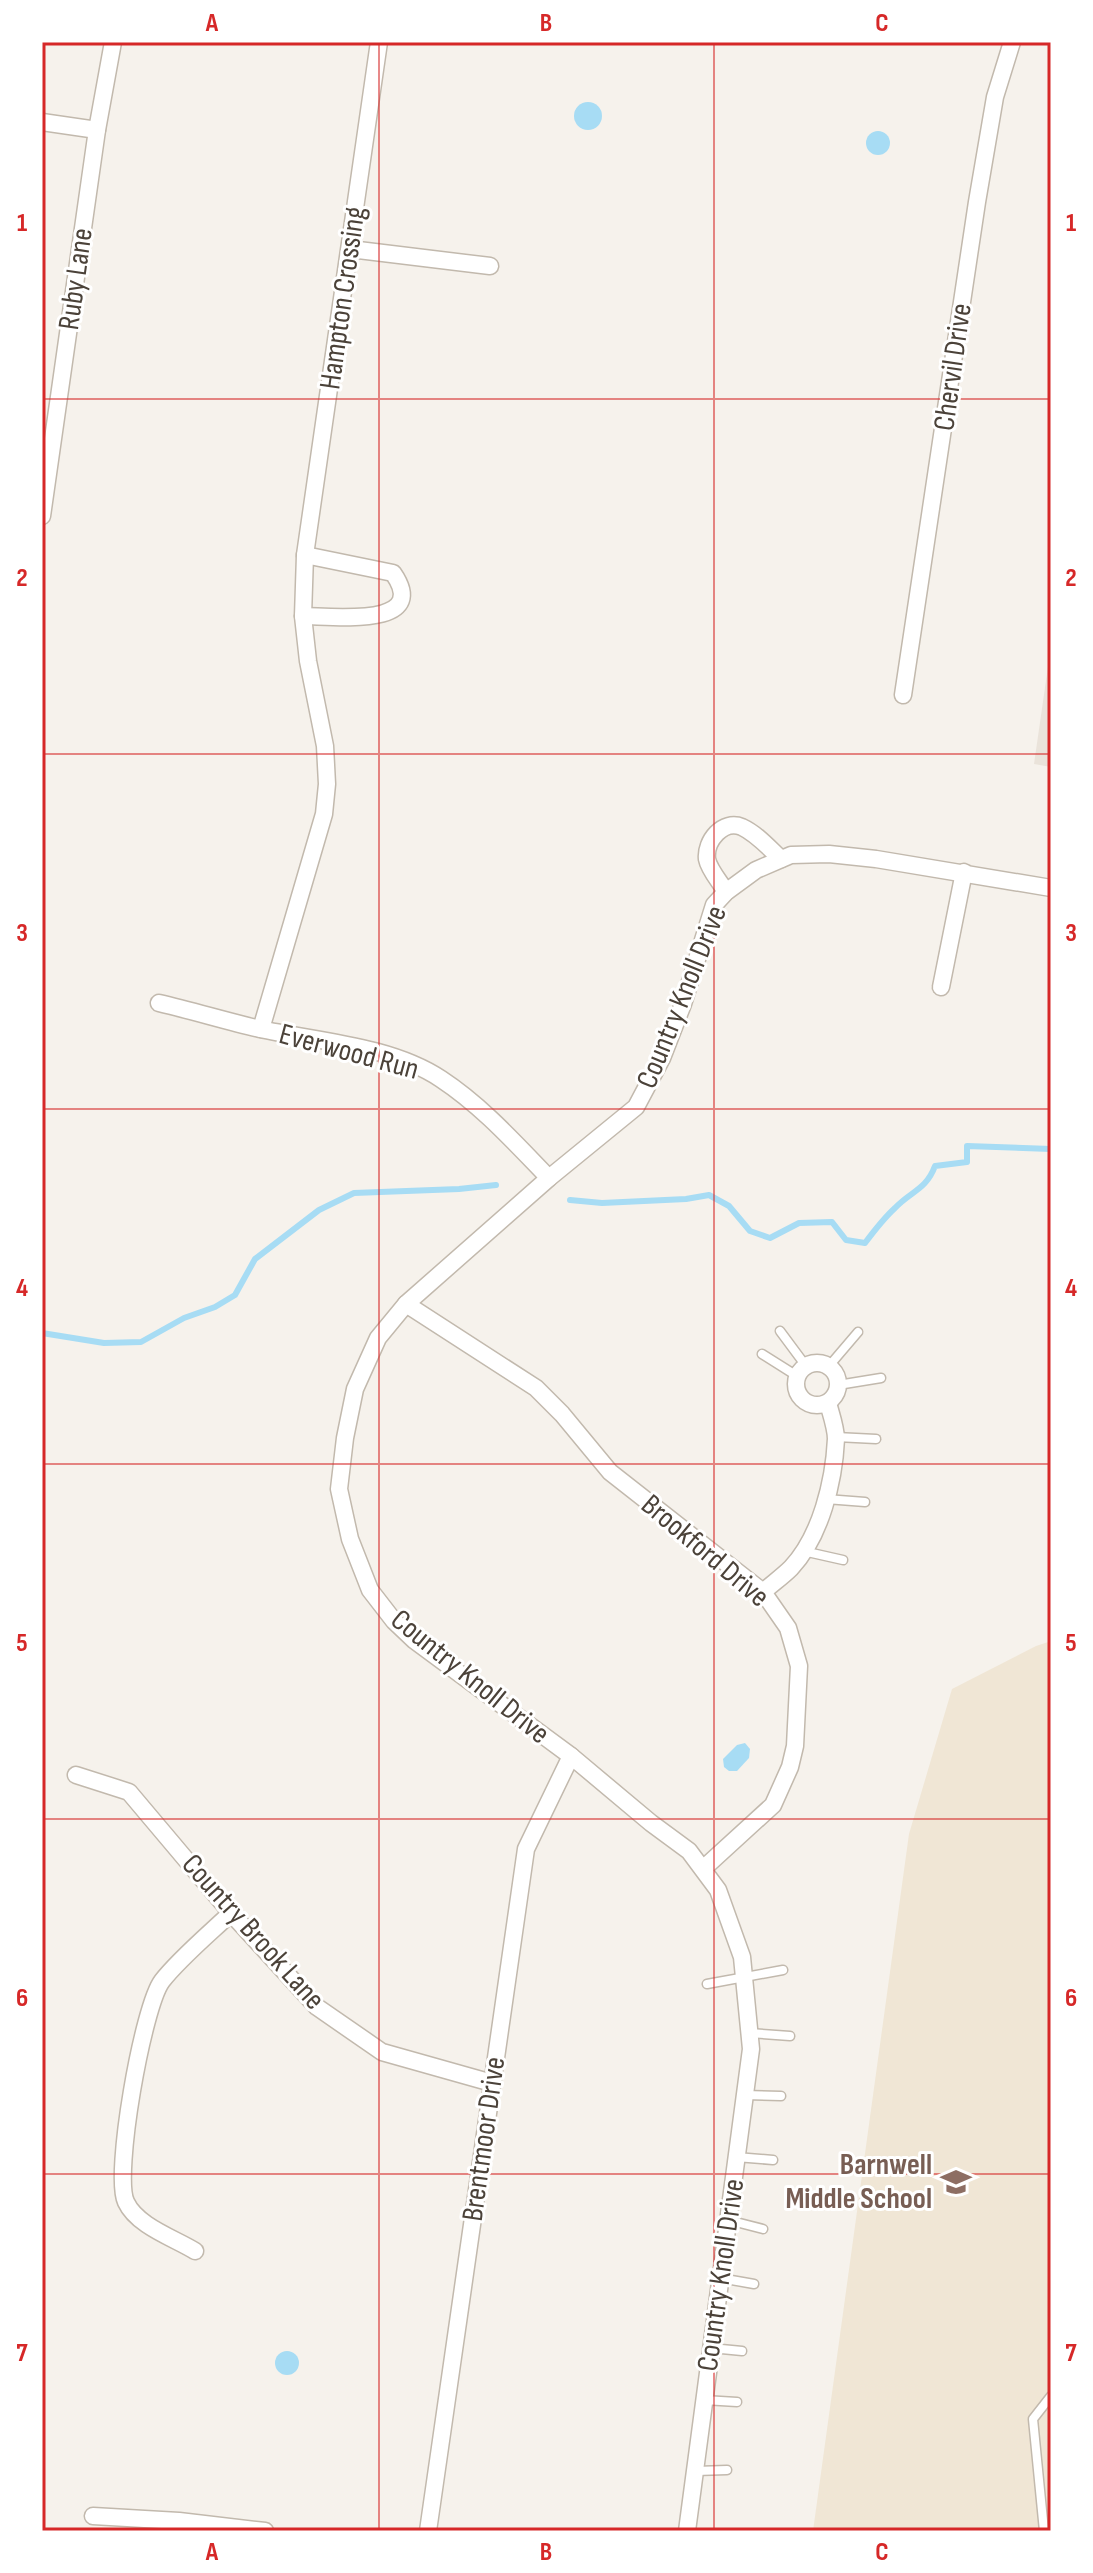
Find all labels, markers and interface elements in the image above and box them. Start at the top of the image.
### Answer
text: A [205,8,219,39]
text: B [540,8,552,39]
text: C [875,8,889,39]
street label: Hampton Crossing [312,204,374,392]
text: 1 [17,208,27,239]
text: 1 [1066,208,1076,239]
street label: Ruby Lane [51,226,101,332]
street label: Chervil Drive [926,301,980,433]
text: 2 [16,563,28,594]
text: 2 [1065,563,1077,594]
street label: Country Knoll Drive [629,900,735,1094]
text: 3 [16,918,28,949]
text: 3 [1065,918,1077,949]
street label: Everwood Run [275,1016,423,1088]
text: 4 [16,1273,28,1304]
text: 4 [1065,1273,1077,1304]
street label: Brookford Drive [634,1487,776,1615]
street label: Country Knoll Drive [383,1602,557,1752]
text: 5 [16,1628,28,1659]
text: 5 [1065,1628,1077,1659]
street label: Country Brook Lane [174,1847,332,2017]
text: 6 [16,1983,28,2014]
text: 6 [1065,1983,1077,2014]
street label: Brentmoor Drive [455,2054,513,2224]
place label: Barnwell Middle School [785,2147,932,2217]
school or university icon: Barnwell Middle School [939,2165,973,2199]
street label: Country Knoll Drive [690,2177,752,2373]
text: 7 [16,2338,28,2369]
text: 7 [1065,2338,1077,2369]
text: A [205,2537,219,2568]
text: B [540,2537,552,2568]
text: C [875,2537,889,2568]

